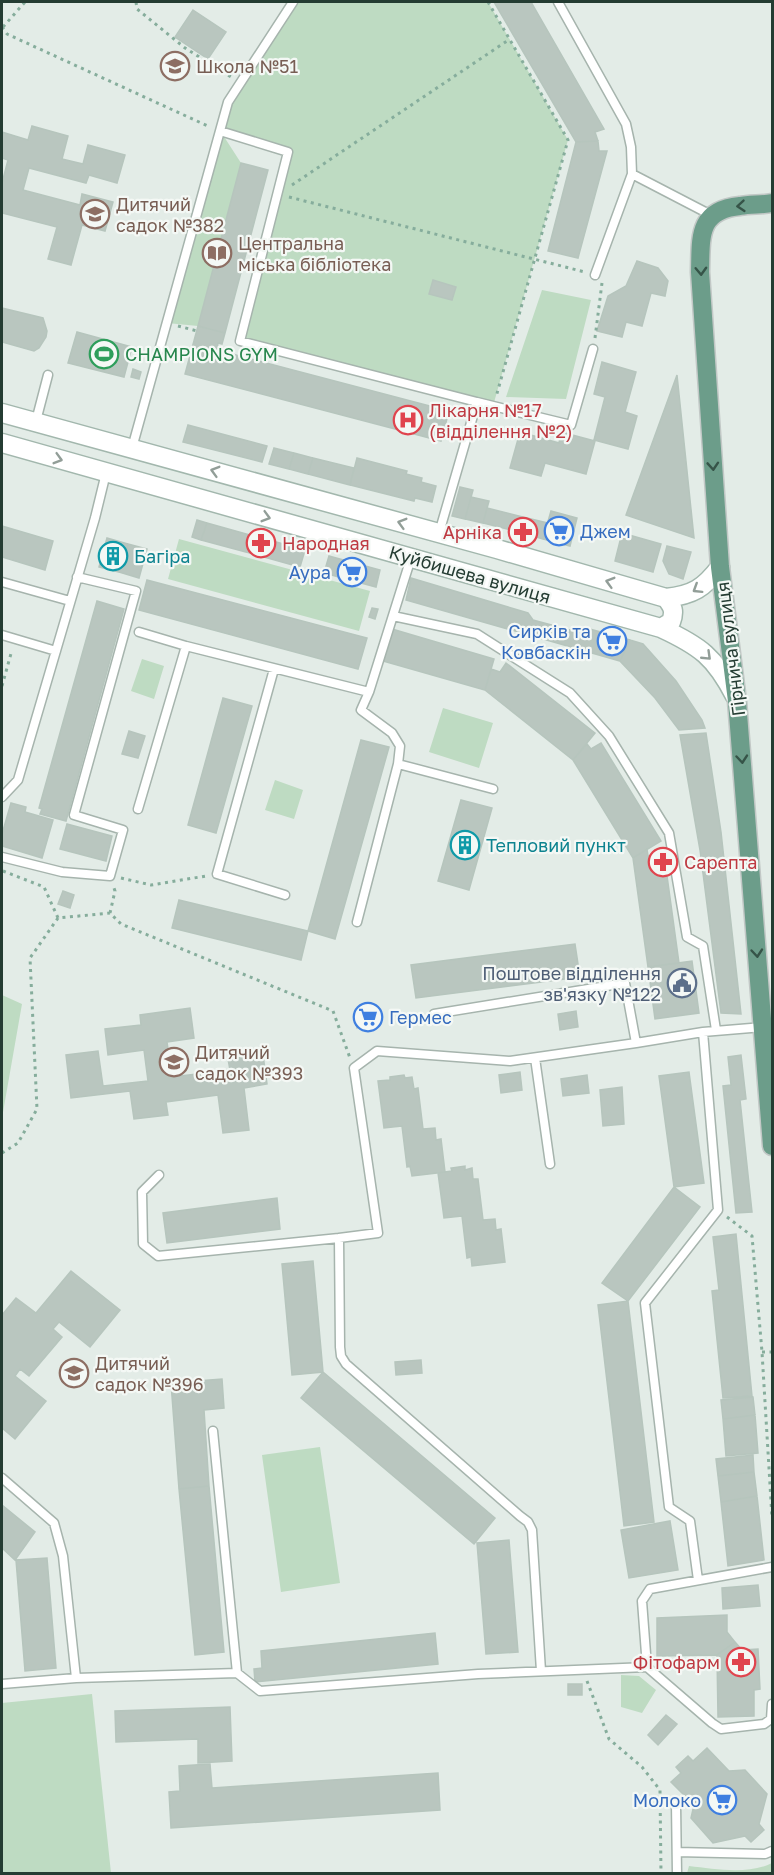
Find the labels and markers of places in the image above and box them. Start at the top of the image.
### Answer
school or university icon: Школа №51 [159,50,191,82]
place label: Школа №51 [196,55,298,77]
place label: Дитячий садок №382 [116,193,224,236]
school or university icon: Дитячий садок №382 [79,198,111,230]
place label: Центральна міська бібліотека [238,232,391,275]
library icon: Центральна міська бібліотека [201,237,233,269]
sports icon: CHAMPIONS GYM [88,338,120,370]
place label: CHAMPIONS GYM [125,343,278,365]
place label: Лікарня №17 (відділення №2) [429,399,573,442]
hospital icon: Лікарня №17 (відділення №2) [392,404,424,436]
supermarket icon: Джем [543,515,575,547]
pharmacy icon: Арніка [507,516,539,548]
place label: Джем [580,520,631,542]
place label: Арніка [443,521,502,543]
pharmacy icon: Народная [245,527,277,559]
place label: Народная [282,532,370,554]
building icon: Багіра [97,540,129,572]
place label: Багіра [134,545,190,567]
supermarket icon: Аура [336,556,368,588]
place label: Аура [289,561,331,583]
place label: Сирків та Ковбаскін [501,620,591,663]
supermarket icon: Сирків та Ковбаскін [596,625,628,657]
building icon: Тепловий пункт [449,829,481,861]
place label: Тепловий пункт [486,834,626,856]
pharmacy icon: Сарепта [647,846,679,878]
place label: Сарепта [684,851,757,873]
place label: Поштове відділення зв'язку №122 [482,962,661,1005]
public building icon: Поштове відділення зв'язку №122 [666,967,698,999]
supermarket icon: Гермес [352,1001,384,1033]
place label: Гермес [389,1006,452,1028]
place label: Дитячий садок №393 [195,1041,303,1084]
school or university icon: Дитячий садок №393 [158,1046,190,1078]
place label: Дитячий садок №396 [95,1352,204,1395]
school or university icon: Дитячий садок №396 [58,1357,90,1389]
pharmacy icon: Фітофарм [725,1646,757,1678]
place label: Фітофарм [633,1651,720,1673]
supermarket icon: Молоко [706,1784,738,1816]
place label: Молоко [633,1789,701,1811]

